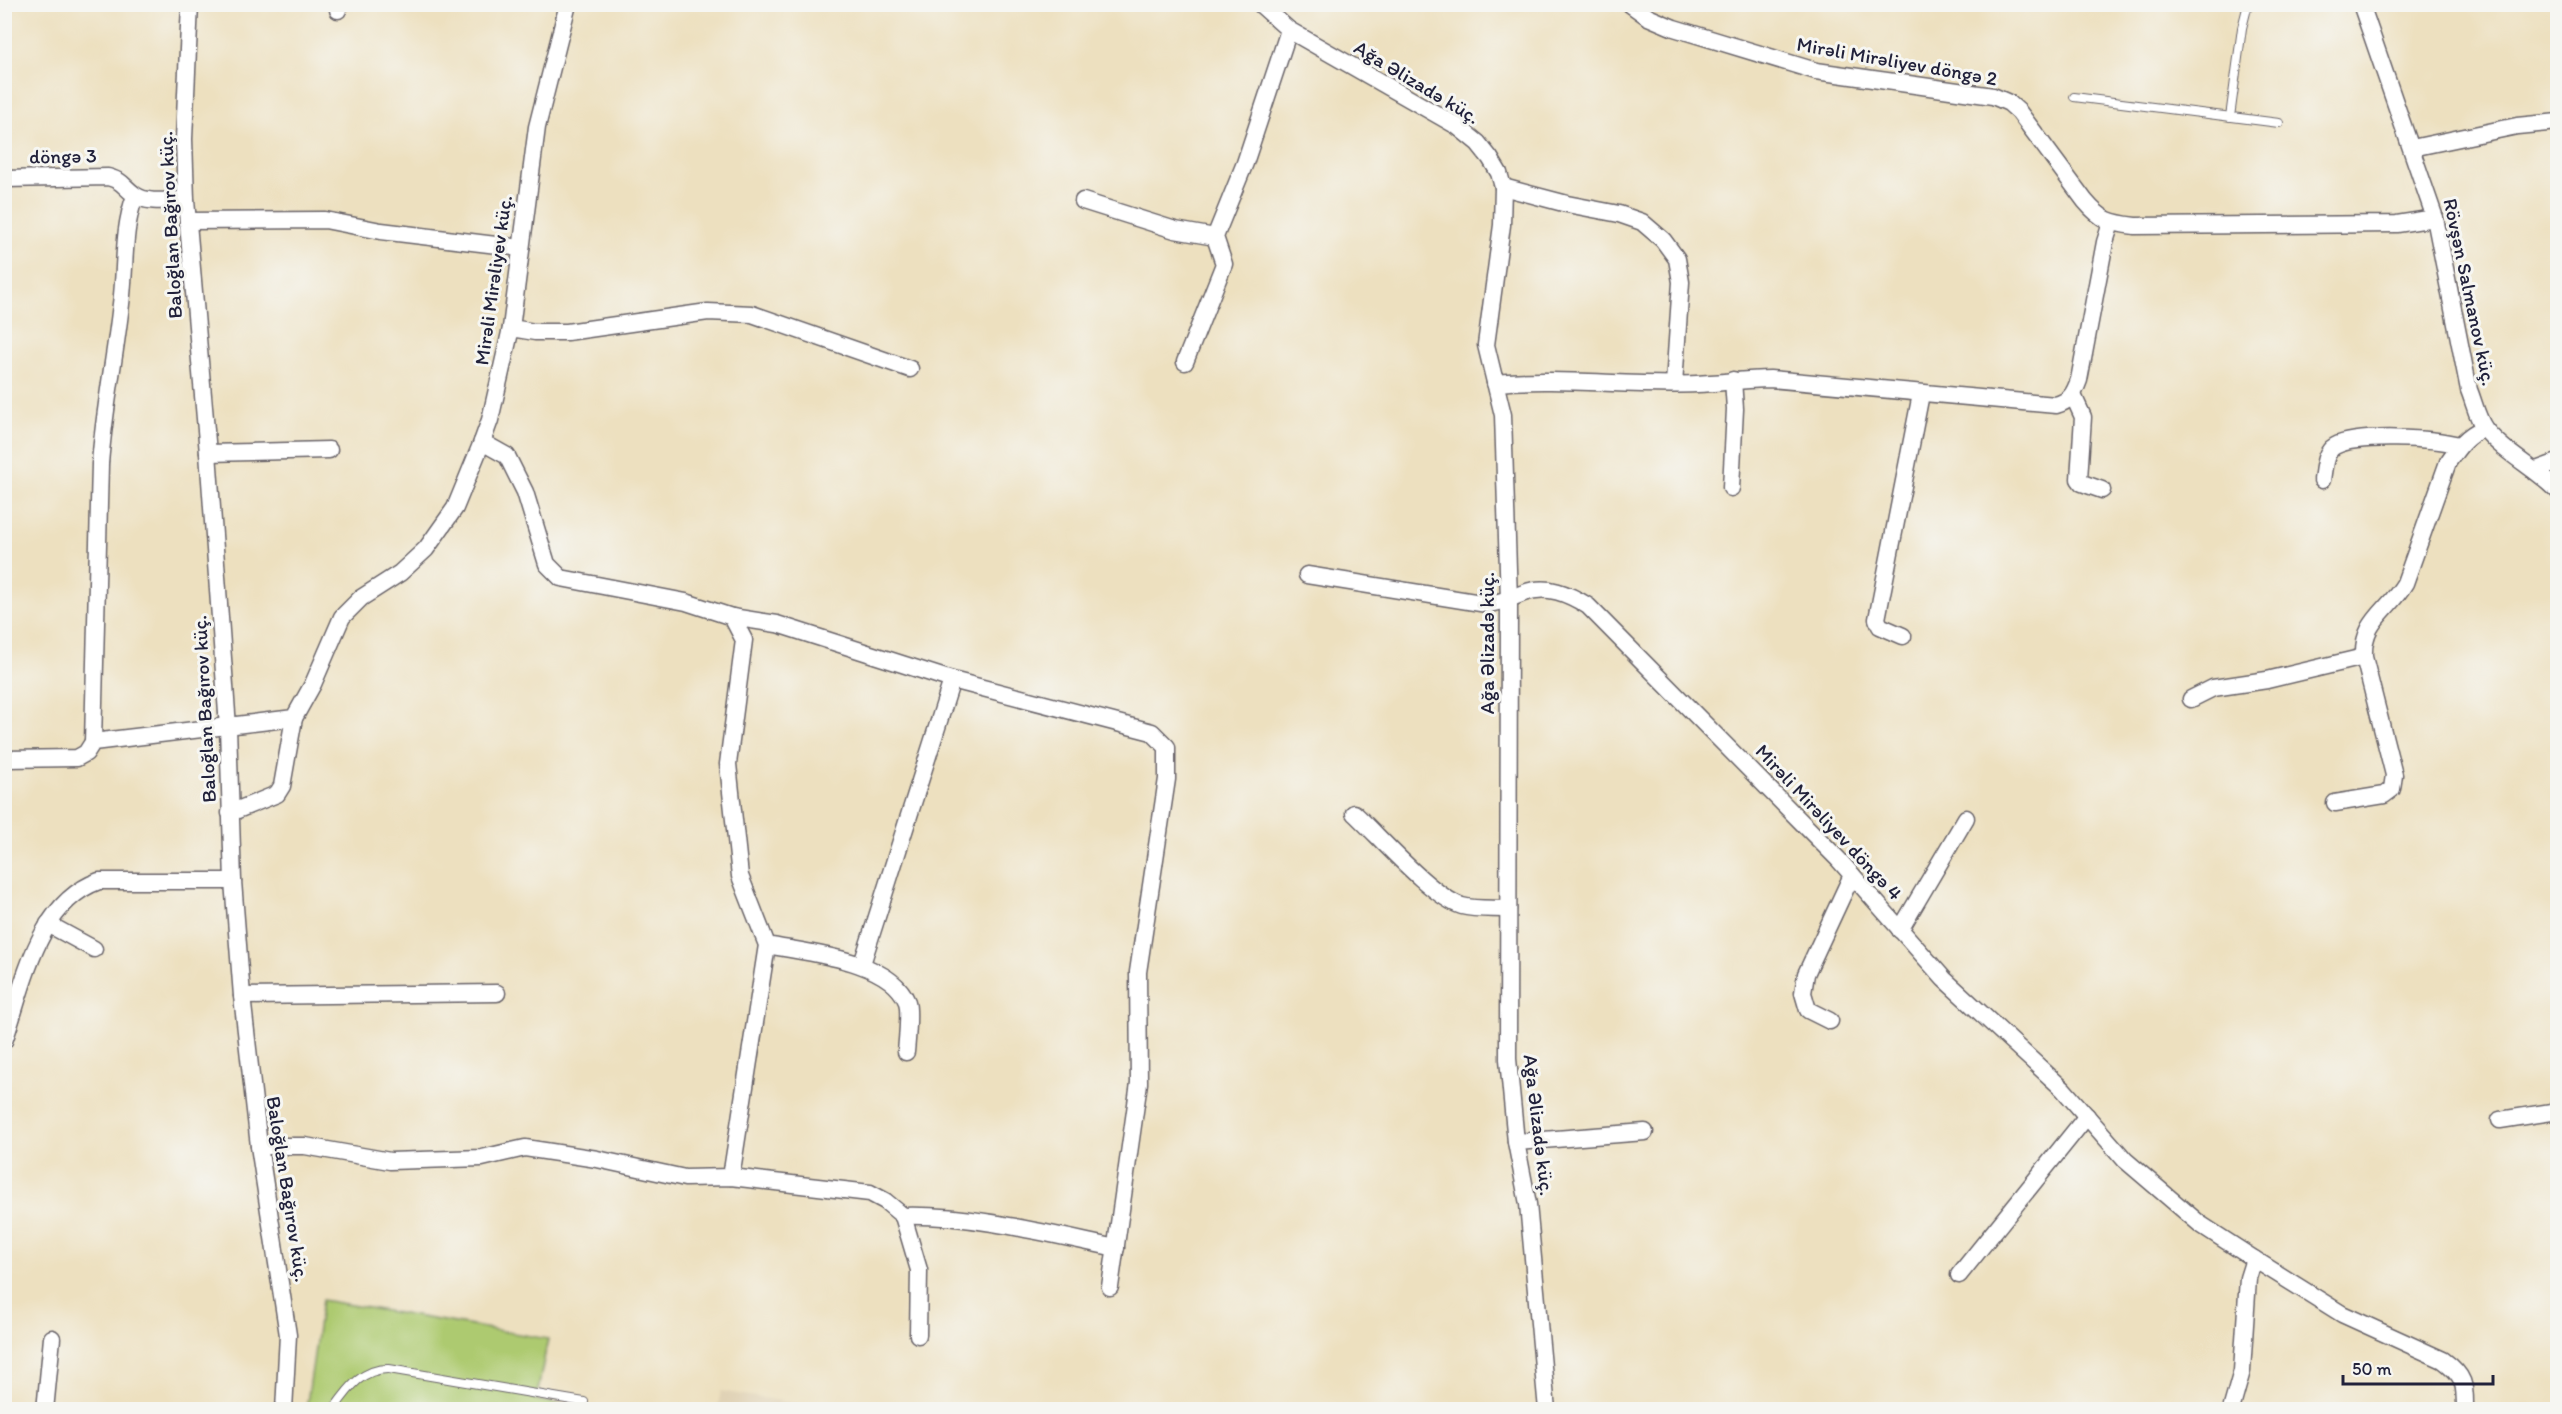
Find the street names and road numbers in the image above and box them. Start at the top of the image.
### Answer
street label: Mirəli Mirəliyev döngə 2 [1795,32,2000,91]
street label: Ağa Əlizadə küç. [1350,35,1484,129]
street label: Baloğlan Bağırov küç. [153,131,187,319]
street label: döngə 3 [29,143,97,169]
street label: Mirəli Mirəliyev küç. [469,193,517,367]
street label: Rövşən Salmanov küç. [2438,196,2502,388]
street label: Ağa Əlizadə küç. [1475,572,1499,714]
street label: Baloğlan Bağırov küç. [187,615,221,803]
street label: Mirəli Mirəliyev döngə 4 [1750,739,1908,905]
street label: Ağa Əlizadə küç. [1518,1053,1560,1197]
street label: Baloğlan Bağırov küç. [261,1094,315,1284]

